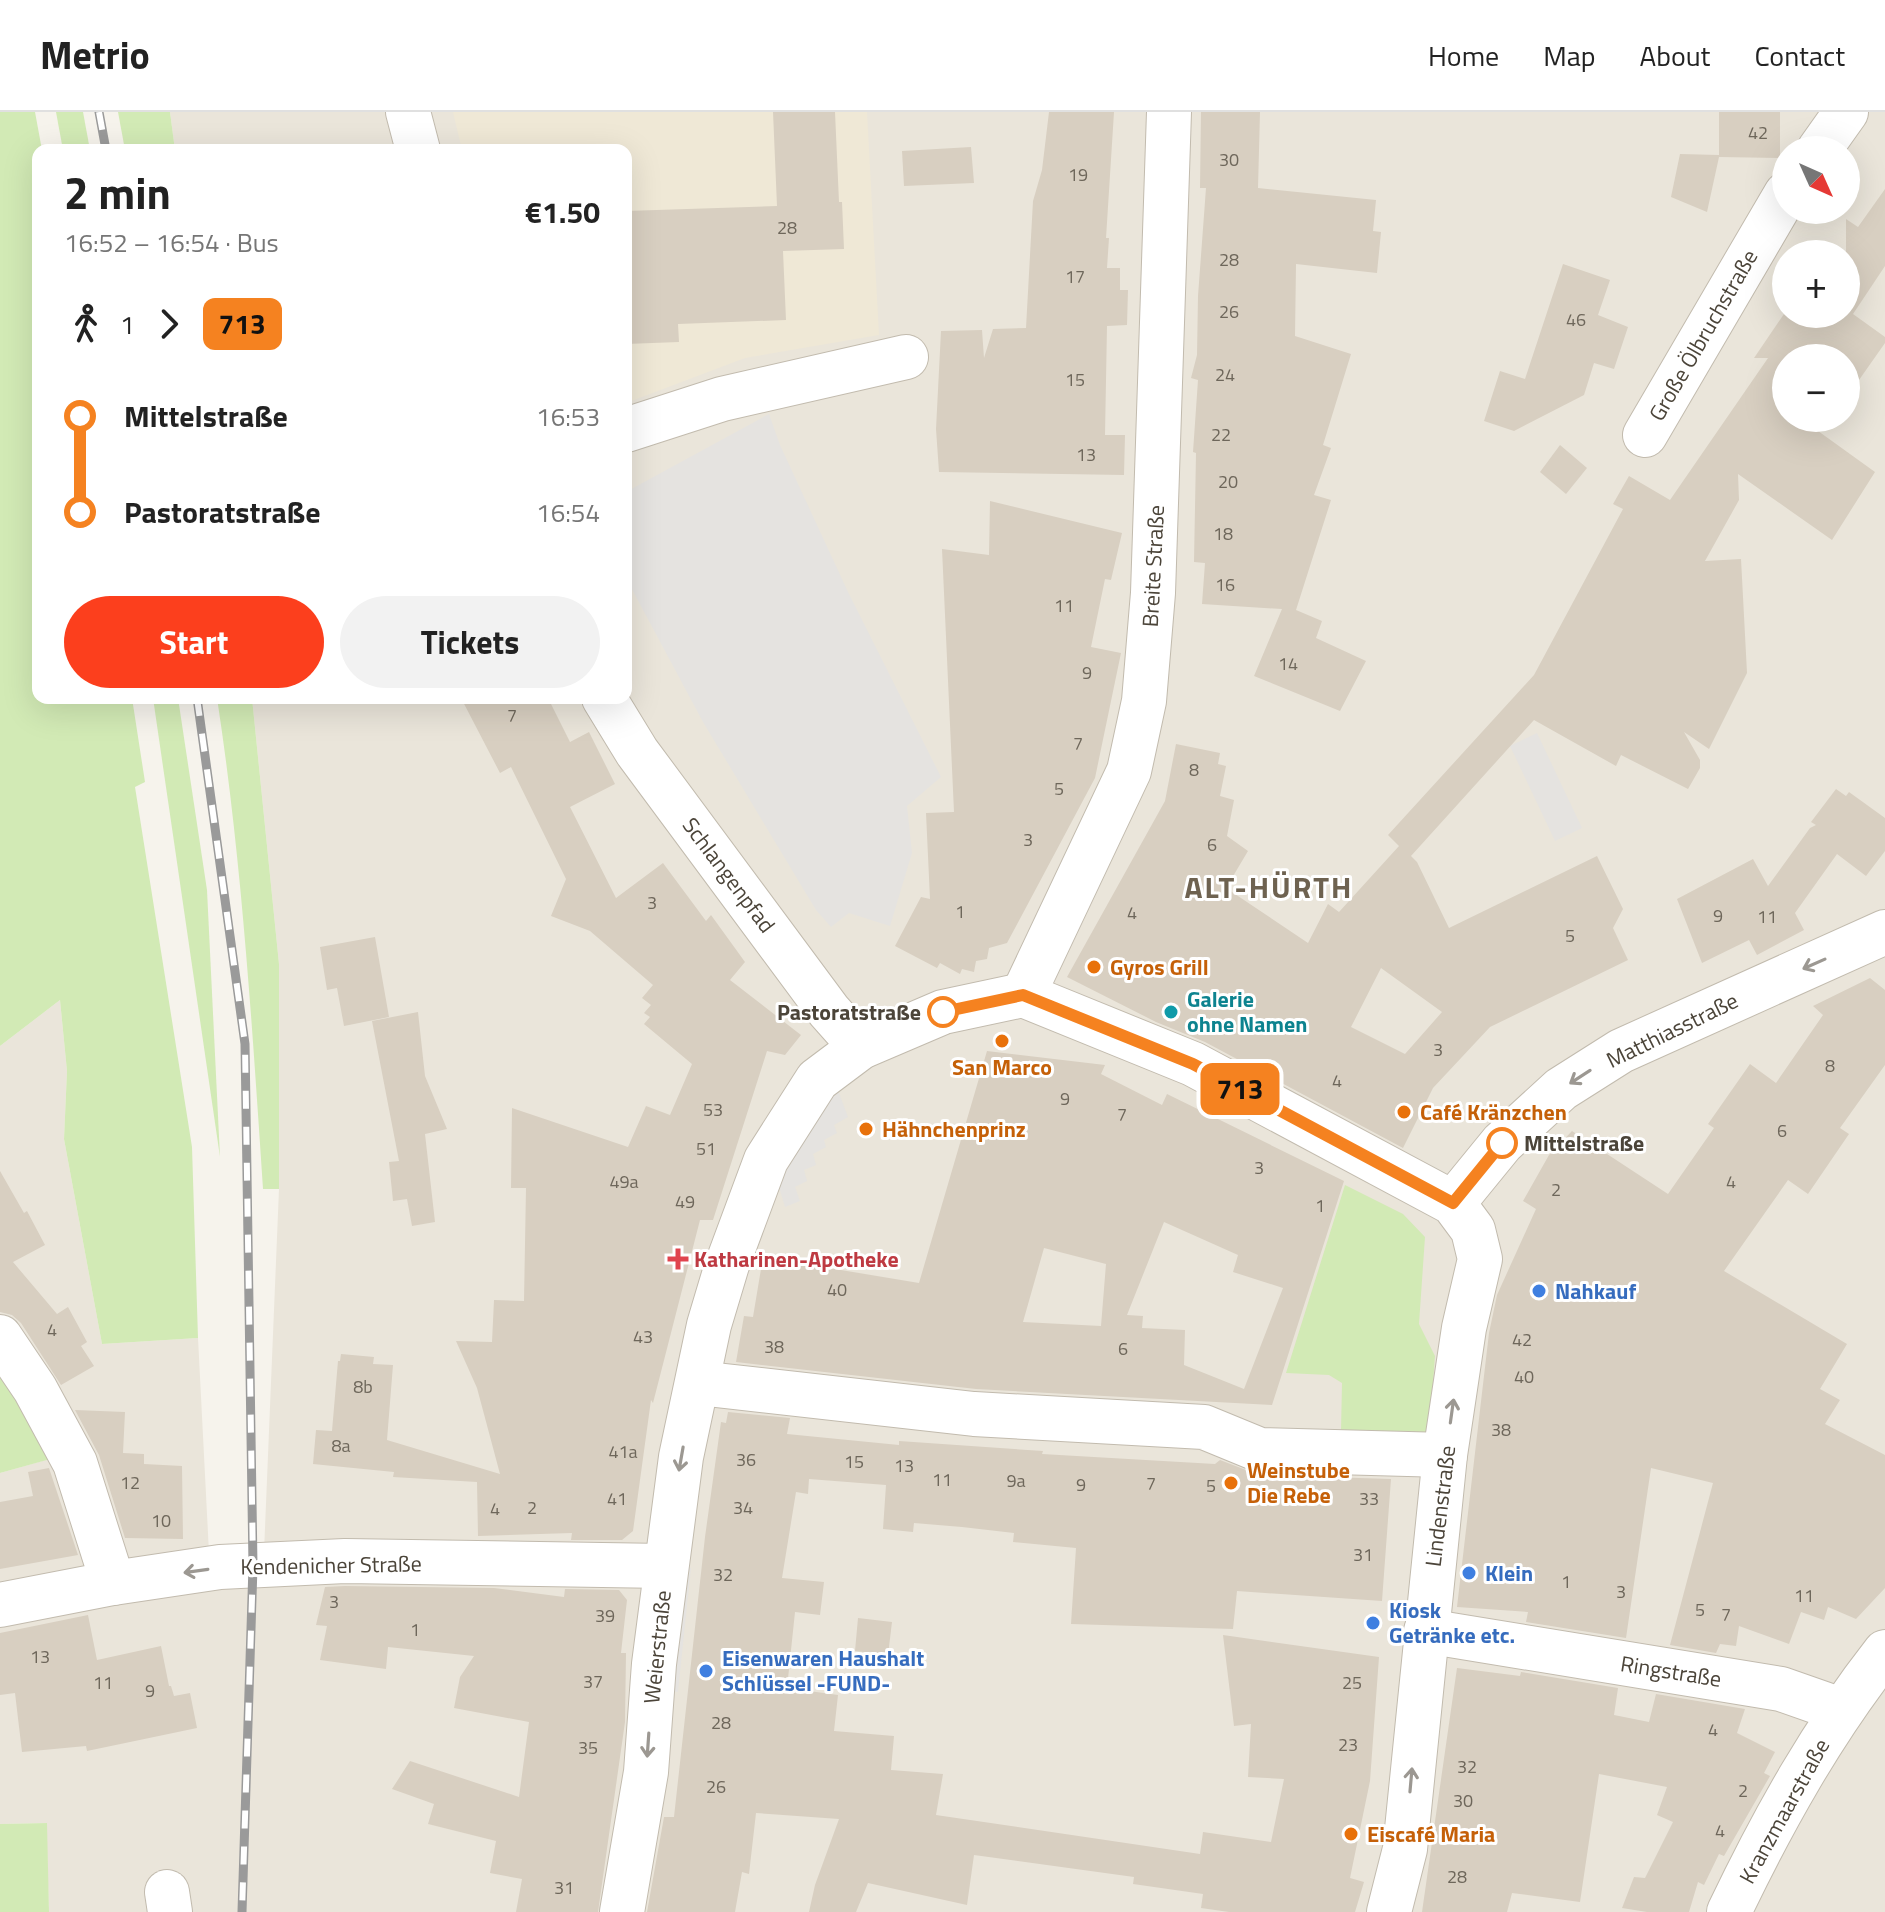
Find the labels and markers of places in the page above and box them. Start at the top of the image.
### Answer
place label: Gyros Grill [1110,950,1209,984]
marker: Gyros Grill [1085,958,1103,976]
place label: Galerie ohne Namen [1187,982,1307,1041]
place label: Pastoratstraße [777,995,921,1029]
marker: Pastoratstraße [928,997,958,1027]
marker: Galerie ohne Namen [1162,1003,1180,1021]
marker: San Marco [993,1032,1011,1050]
place label: San Marco [952,1050,1052,1084]
place label: Café Kränzchen [1420,1095,1567,1129]
marker: Café Kränzchen [1395,1103,1413,1121]
place label: Hähnchenprinz [882,1112,1026,1146]
marker: Hähnchenprinz [857,1120,875,1138]
place label: Mittelstraße [1524,1126,1644,1160]
marker: Mittelstraße [1487,1128,1517,1158]
place label: Katharinen-Apotheke [694,1242,899,1276]
marker: Katharinen-Apotheke [669,1250,687,1268]
place label: Nahkauf [1555,1274,1636,1308]
marker: Nahkauf [1530,1282,1548,1300]
place label: Weinstube Die Rebe [1247,1453,1350,1512]
marker: Weinstube Die Rebe [1222,1474,1240,1492]
place label: Klein [1485,1556,1533,1590]
marker: Klein [1460,1564,1478,1582]
place label: Kiosk Getränke etc. [1389,1593,1515,1652]
marker: Kiosk Getränke etc. [1364,1614,1382,1632]
place label: Eisenwaren Haushalt Schlüssel -FUND- [722,1641,924,1700]
marker: Eisenwaren Haushalt Schlüssel -FUND- [697,1662,715,1680]
place label: Eiscafé Maria [1367,1817,1495,1851]
marker: Eiscafé Maria [1342,1825,1360,1843]

